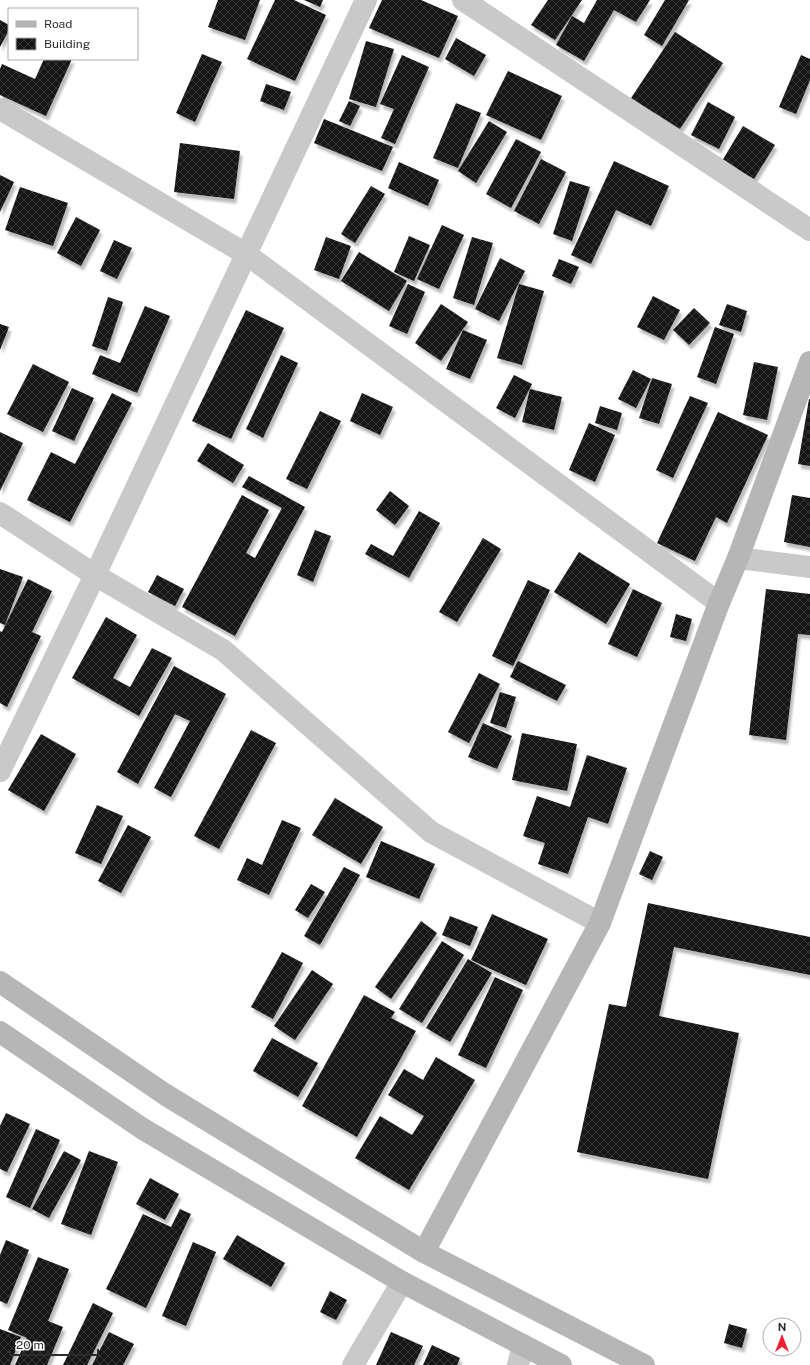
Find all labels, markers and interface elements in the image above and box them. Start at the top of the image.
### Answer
legend [8,8,138,60]
text: Road [44,17,72,31]
text: Building [44,37,90,51]
north arrow [762,1317,802,1357]
text: N [778,1321,786,1333]
scale bar [10,1331,98,1357]
text: 20 m [16,1338,44,1352]

